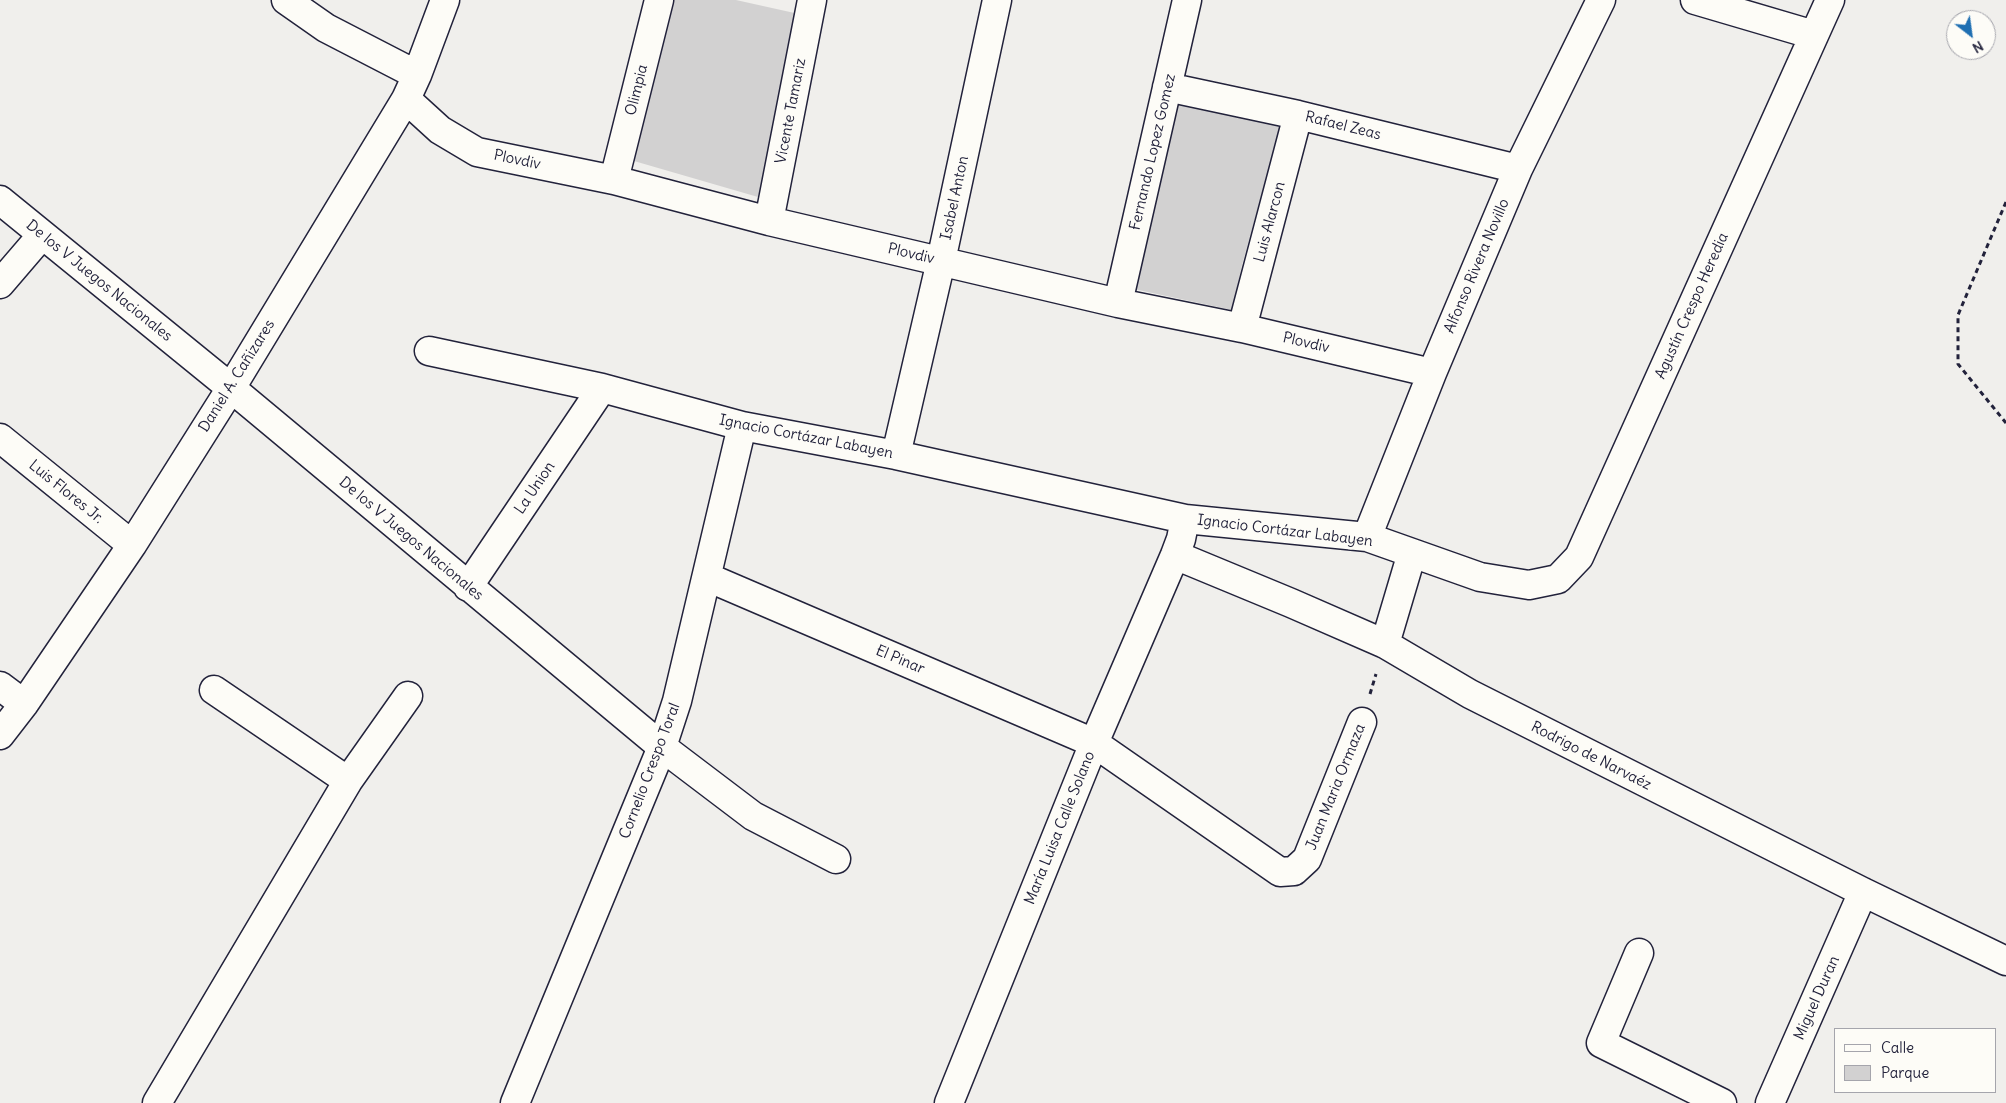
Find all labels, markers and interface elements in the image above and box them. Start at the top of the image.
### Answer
north arrow [1946,10,1996,60]
text: N [1969,37,1987,57]
street label: Vicente Tamariz [772,57,810,165]
street label: Olimpia [622,63,652,117]
street label: Fernando Lopez Gomez [1126,72,1180,232]
street label: Rafael Zeas [1303,108,1383,144]
street label: Plovdiv [492,146,542,174]
street label: Isabel Anton [937,154,973,242]
street label: Luis Alarcon [1251,180,1289,264]
street label: Alfonso Rivera Novillo [1440,196,1514,336]
street label: De los V Juegos Nacionales [22,217,176,345]
street label: Agustín Crespo Heredia [1652,230,1732,382]
street label: Plovdiv [886,240,936,268]
street label: Daniel A. Cañizares [195,316,279,436]
street label: Plovdiv [1281,329,1331,357]
street label: Ignacio Cortázar Labayen [718,411,894,463]
street label: Luis Flores Jr. [25,456,107,528]
street label: La Union [511,458,559,518]
street label: De los V Juegos Nacionales [335,473,487,605]
street label: Ignacio Cortázar Labayen [1196,511,1374,551]
street label: El Pinar [873,642,927,678]
street label: Cornelio Crespo Toral [616,701,684,841]
street label: Rodrigo de Narvaéz [1528,718,1654,794]
street label: Juan Maria Ormaza [1302,721,1370,853]
street label: María Luisa Calle Solano [1021,749,1099,907]
street label: Miguel Duran [1790,953,1844,1043]
legend [1834,1028,1996,1093]
text: Calle [1881,1038,1914,1057]
text: Parque [1881,1063,1929,1082]

